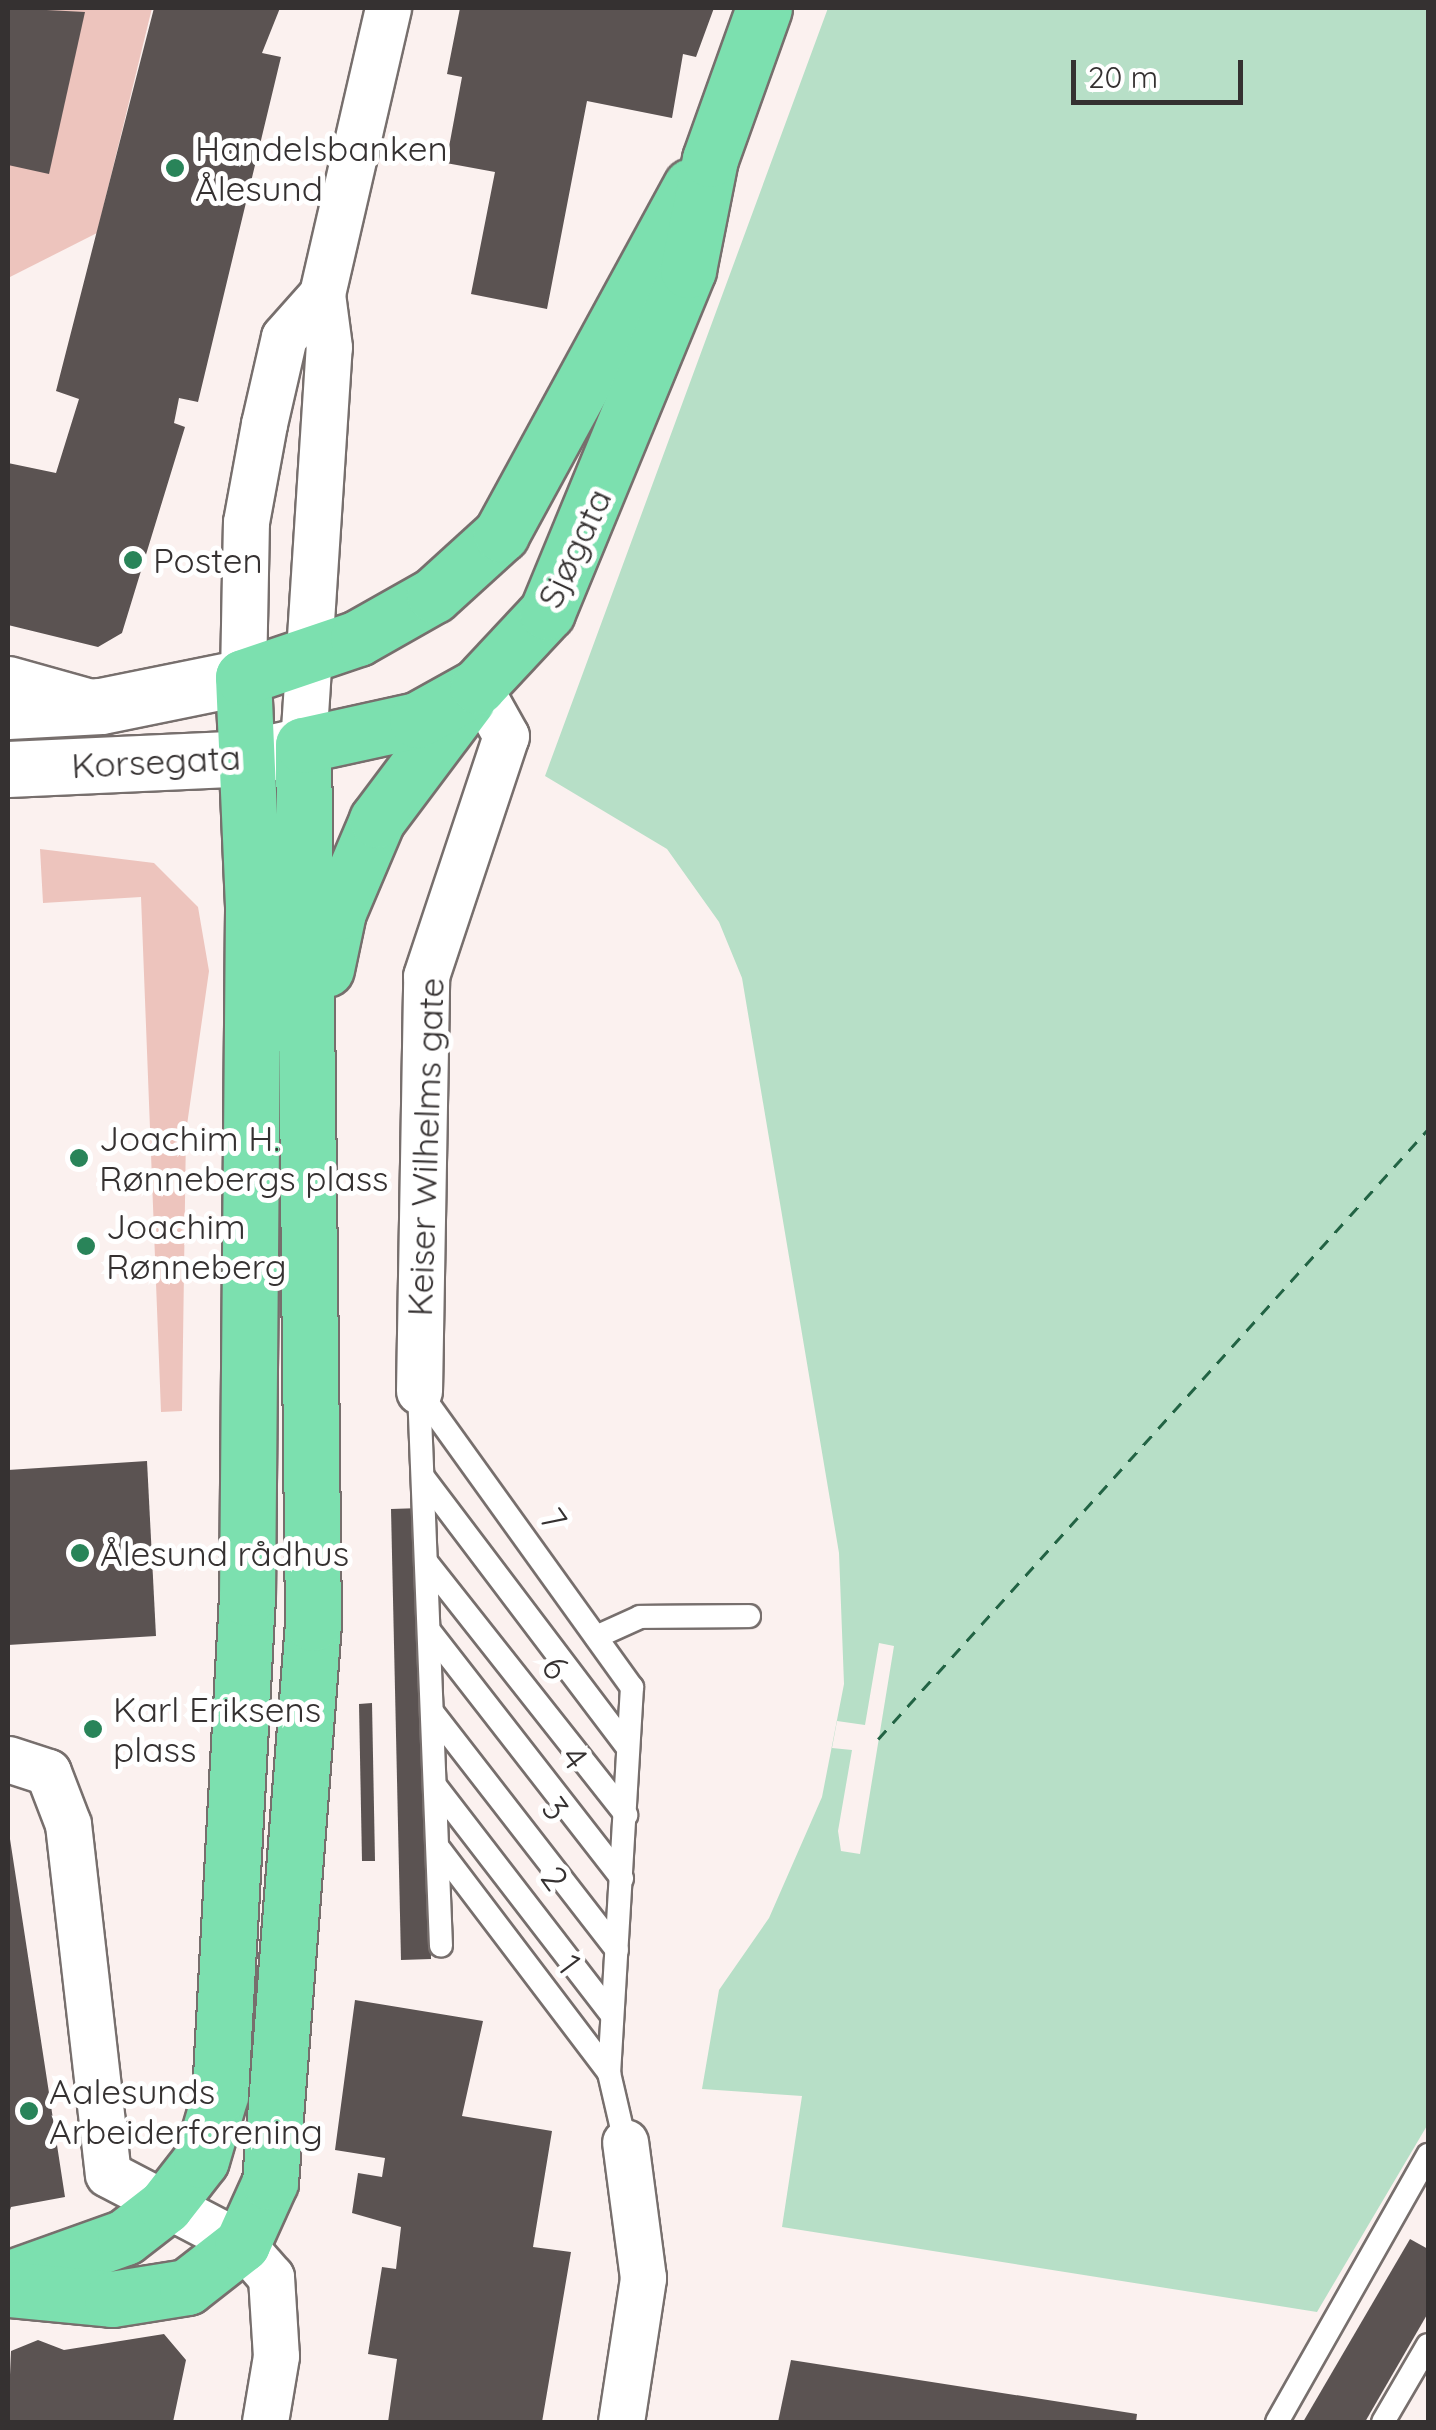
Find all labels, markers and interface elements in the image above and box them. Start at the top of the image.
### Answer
scale bar [1076,40,1248,102]
text: 20 m [1088,58,1158,96]
place label: Handelsbanken Ålesund [195,127,448,209]
marker: Handelsbanken Ålesund [164,157,186,179]
street label: Sjøgata [528,482,620,614]
place label: Posten [153,539,263,581]
marker: Posten [122,549,144,571]
street label: Korsegata [70,736,242,786]
street label: Keiser Wilhelms gate [398,977,452,1317]
place label: Joachim H. Rønnebergs plass [99,1117,389,1199]
marker: Joachim H. Rønnebergs plass [68,1147,90,1169]
place label: Joachim Rønneberg [106,1205,287,1287]
marker: Joachim Rønneberg [75,1235,97,1257]
street label: 7 [532,1500,576,1538]
place label: Ålesund rådhus [100,1532,349,1574]
marker: Ålesund rådhus [69,1542,91,1564]
street label: 6 [534,1647,578,1687]
place label: Karl Eriksens plass [113,1688,321,1770]
marker: Karl Eriksens plass [82,1718,104,1740]
street label: 4 [553,1737,597,1777]
street label: 3 [534,1788,578,1828]
street label: 2 [532,1858,578,1898]
street label: 1 [549,1946,591,1982]
place label: Aalesunds Arbeiderforening [49,2070,323,2152]
marker: Aalesunds Arbeiderforening [18,2100,40,2122]

